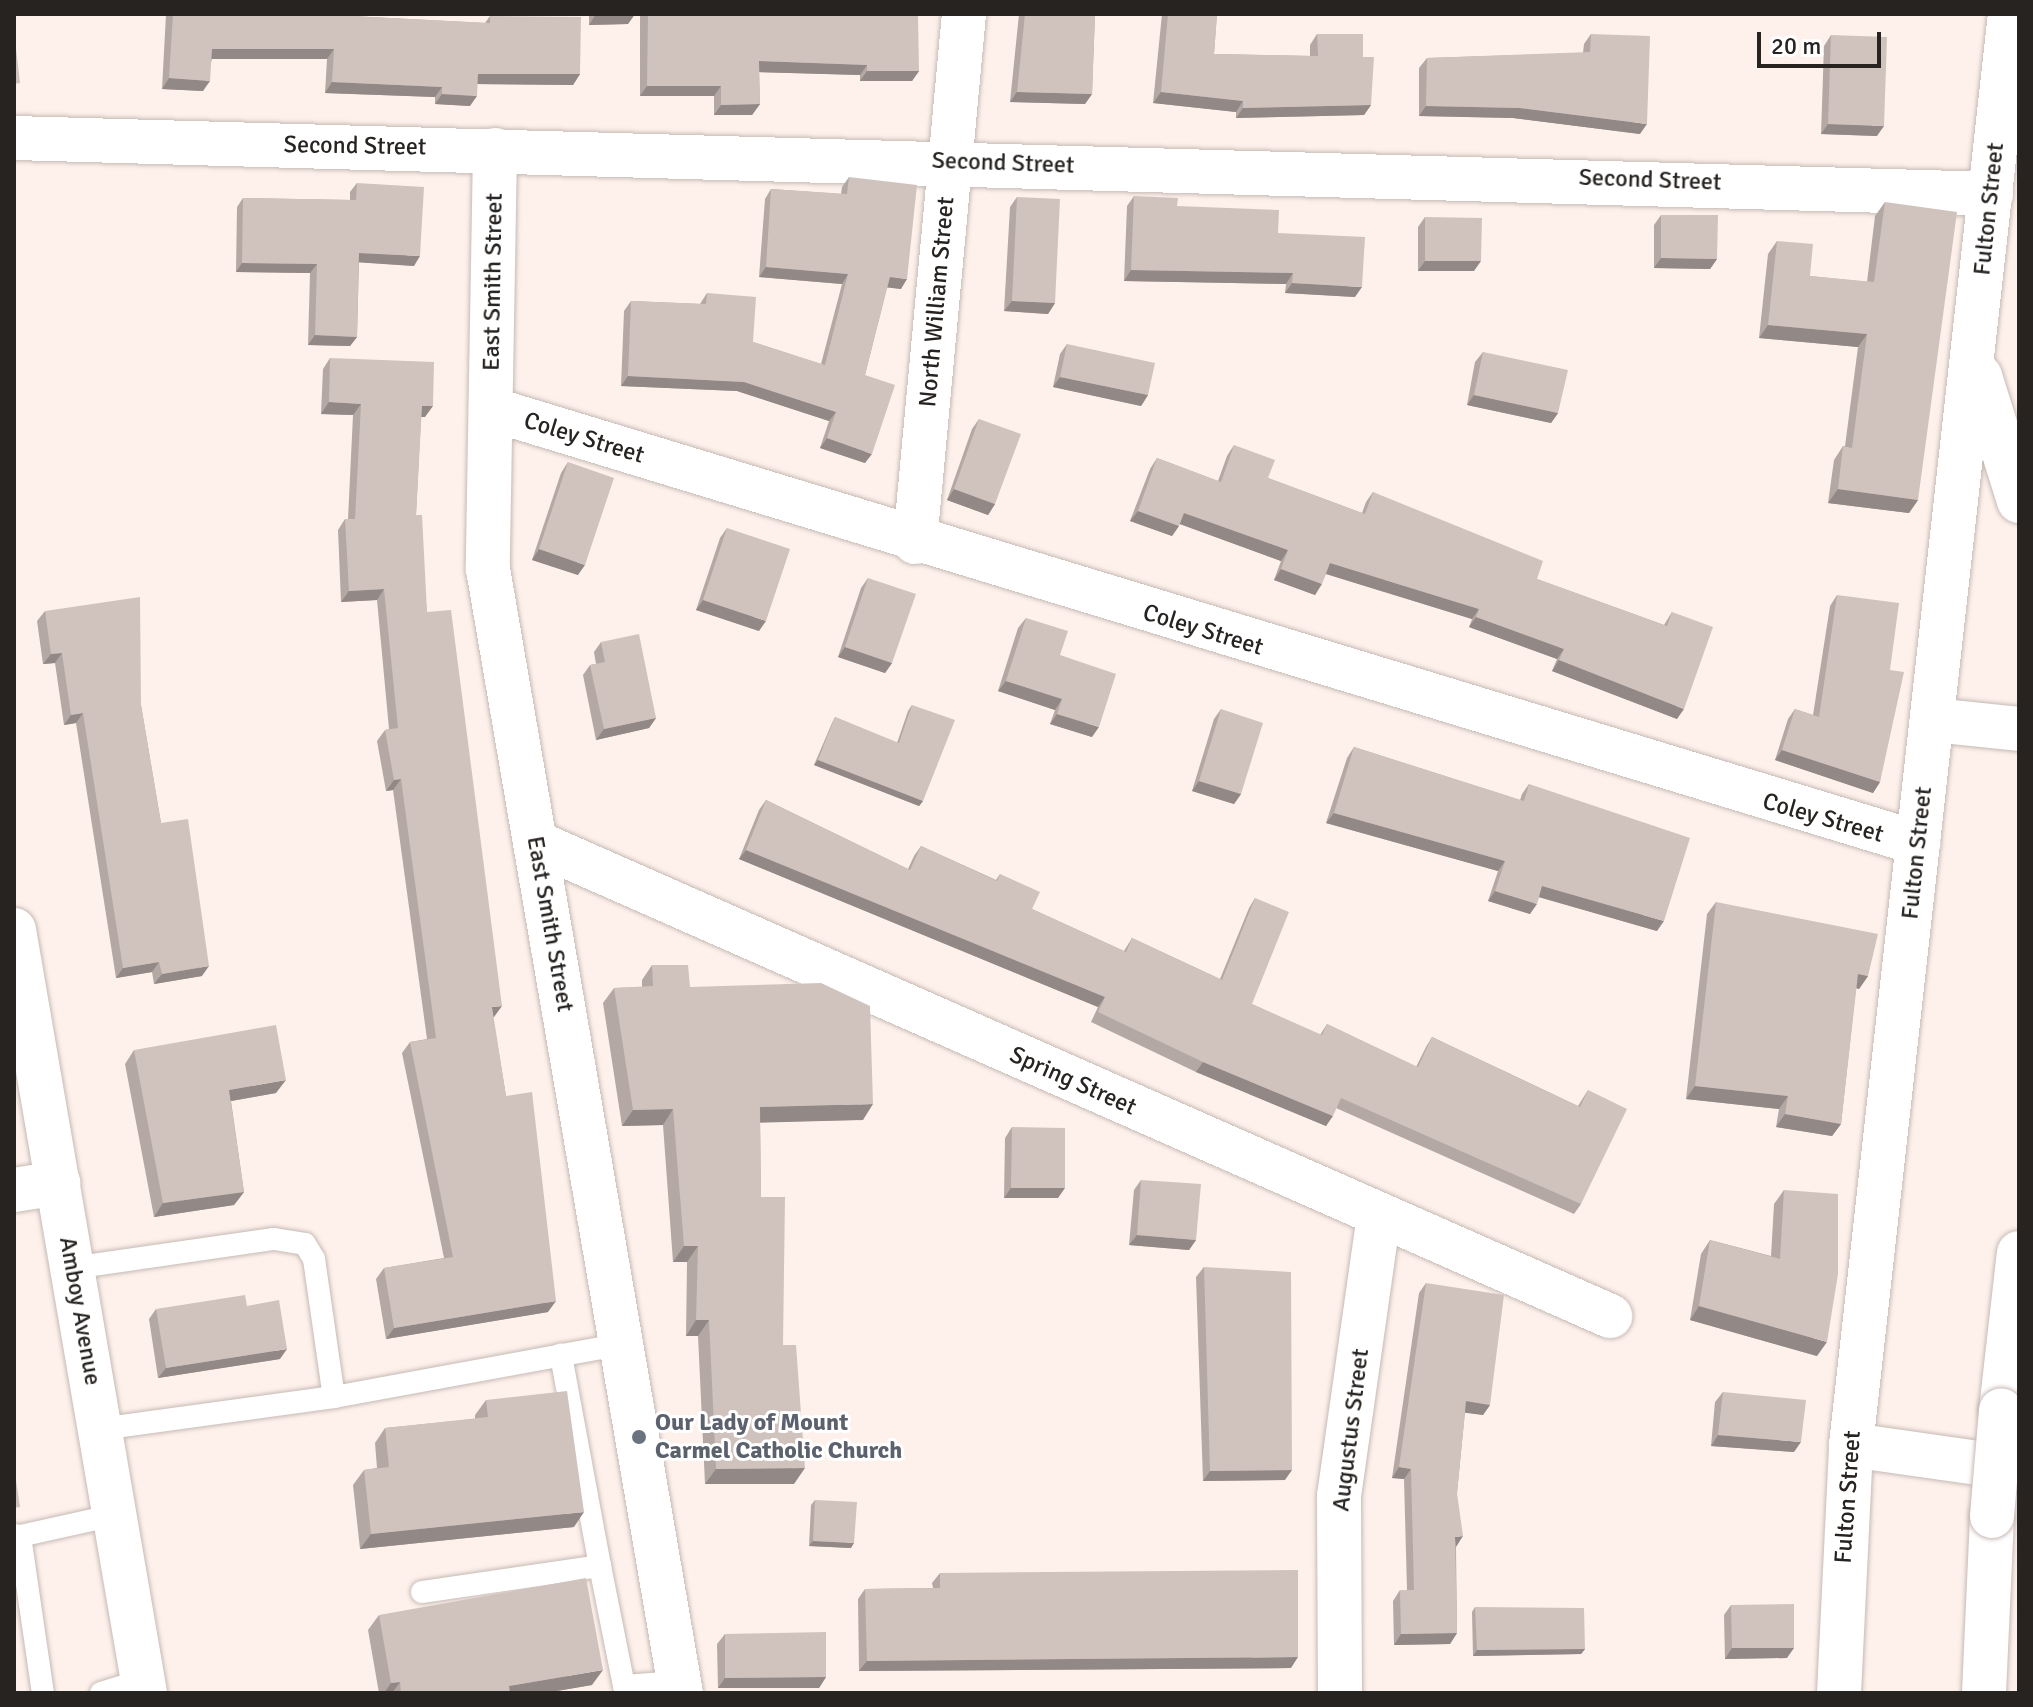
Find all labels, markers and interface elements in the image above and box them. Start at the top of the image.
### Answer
scale bar [1761,16,1885,66]
text: 20 m [1771,31,1821,61]
street label: Second Street [283,130,427,162]
street label: Fulton Street [1968,141,2010,277]
street label: Second Street [931,146,1075,180]
street label: Second Street [1578,163,1722,197]
street label: East Smith Street [477,193,509,371]
street label: North William Street [913,196,961,408]
street label: Coley Street [520,406,648,470]
street label: Coley Street [1139,598,1267,662]
street label: Fulton Street [1896,785,1938,921]
street label: Coley Street [1759,787,1887,849]
street label: East Smith Street [520,834,580,1014]
street label: Spring Street [1005,1040,1141,1122]
street label: Amboy Avenue [53,1235,107,1387]
street label: Augustus Street [1327,1347,1375,1513]
place label: Our Lady of Mount Carmel Catholic Church [655,1409,902,1465]
marker: Our Lady of Mount Carmel Catholic Church [630,1428,648,1446]
street label: Fulton Street [1829,1430,1867,1564]

